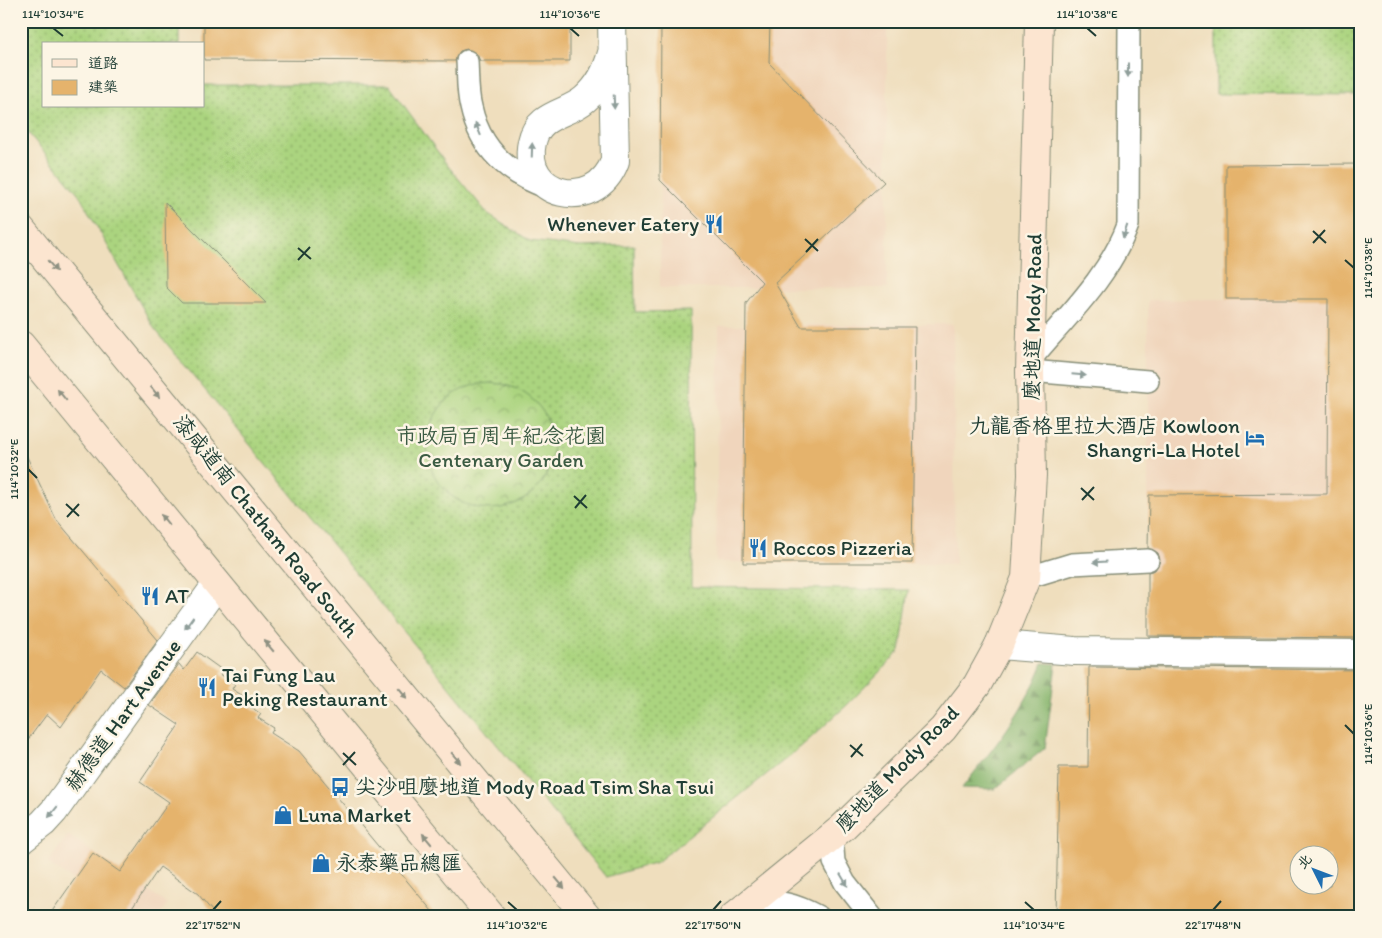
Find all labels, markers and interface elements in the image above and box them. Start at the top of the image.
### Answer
text: 114°10'34"E [22,7,84,21]
text: 114°10'36"E [540,7,601,21]
text: 114°10'38"E [1056,7,1118,21]
legend [42,42,205,108]
text: 道路 [88,54,118,72]
one-way arrow [1124,62,1132,78]
text: 建築 [88,78,118,96]
one-way arrow [610,94,618,110]
one-way arrow [474,122,482,136]
one-way arrow [528,141,536,157]
place label: Whenever Eatery [547,211,699,236]
restaurant icon: Whenever Eatery [703,213,725,235]
one-way arrow [1121,225,1129,240]
street label: 麼地道 Mody Road [1019,233,1046,401]
text: 114°10'38"E [1361,237,1375,299]
one-way arrow [47,260,58,273]
one-way arrow [1071,371,1087,379]
one-way arrow [150,385,161,398]
one-way arrow [56,389,68,401]
street label: 漆咸道南 Chatham Road South [169,409,365,643]
place label: 九龍香格里拉大酒店 Kowloon Shangri-La Hotel [969,413,1240,462]
park label: 市政局百周年紀念花園 Centenary Garden [396,423,606,472]
hotel icon: 九龍香格里拉大酒店 Kowloon Shangri-La Hotel [1244,427,1266,449]
text: 114°10'32"E [7,438,21,499]
one-way arrow [160,514,171,527]
place label: Roccos Pizzeria [773,535,912,560]
restaurant icon: Roccos Pizzeria [747,537,769,559]
one-way arrow [1092,559,1108,567]
place label: AT [165,583,189,608]
restaurant icon: AT [139,585,161,607]
one-way arrow [184,616,194,630]
street label: 赫德道 Hart Avenue [59,634,186,795]
one-way arrow [263,639,274,652]
place label: Tai Fung Lau Peking Restaurant [222,662,388,711]
restaurant icon: Tai Fung Lau Peking Restaurant [196,676,218,698]
one-way arrow [398,686,409,699]
street label: 麼地道 Mody Road [830,699,964,837]
text: 114°10'36"E [1361,703,1375,764]
one-way arrow [451,751,462,764]
place label: 尖沙咀麼地道 Mody Road Tsim Sha Tsui [355,774,714,799]
bus stop icon: 尖沙咀麼地道 Mody Road Tsim Sha Tsui [329,776,351,798]
place label: Luna Market [298,802,412,827]
shop icon: Luna Market [272,804,294,826]
one-way arrow [47,805,58,818]
one-way arrow [422,832,433,845]
north arrow [1290,846,1340,896]
place label: 永泰藥品總匯 [336,850,462,875]
text: 北 [1294,851,1316,873]
shop icon: 永泰藥品總匯 [310,852,332,874]
one-way arrow [839,874,848,887]
one-way arrow [554,876,565,889]
text: 22°17'52"N [185,918,241,932]
text: 114°10'32"E [487,918,548,932]
text: 22°17'50"N [685,918,741,932]
text: 114°10'34"E [1003,918,1065,932]
text: 22°17'48"N [1185,918,1241,932]

